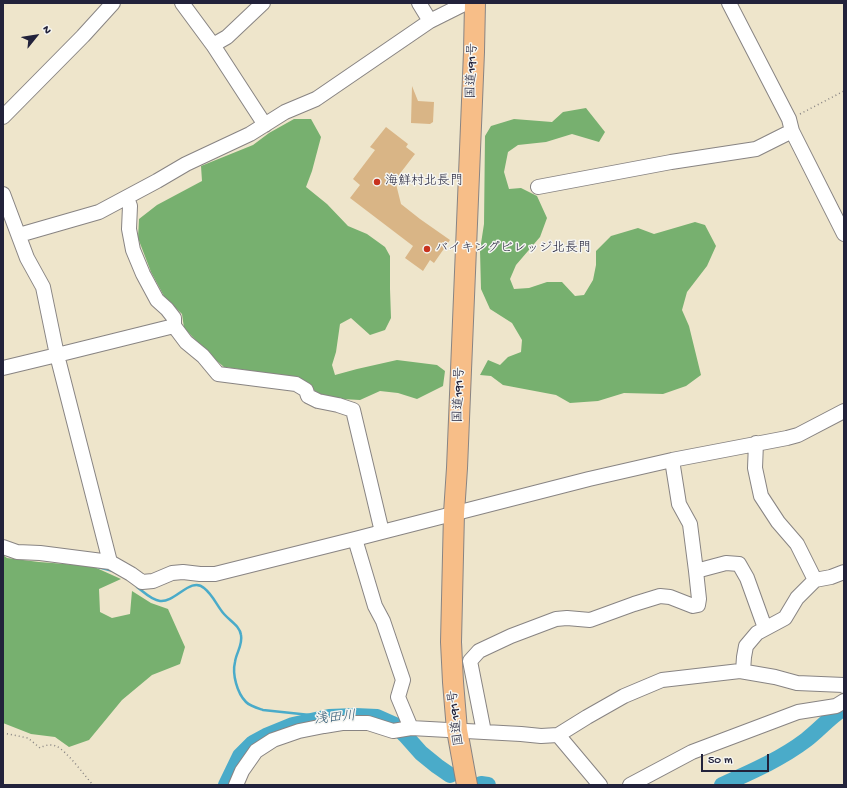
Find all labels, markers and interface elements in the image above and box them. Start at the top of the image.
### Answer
north arrow [16,16,56,56]
text: N [39,24,53,36]
street label: 国道191号 [464,43,482,99]
place label: 海鮮村北長門 [385,174,463,190]
marker: 海鮮村北長門 [372,177,382,187]
place label: バイキングビレッジ北長門 [435,241,591,257]
marker: バイキングビレッジ北長門 [422,244,432,254]
street label: 国道191号 [451,367,469,423]
street label: 国道191号 [446,689,468,747]
water label: 浅田川 [313,708,357,730]
scale bar [703,746,771,772]
text: 50 m [708,754,733,768]

